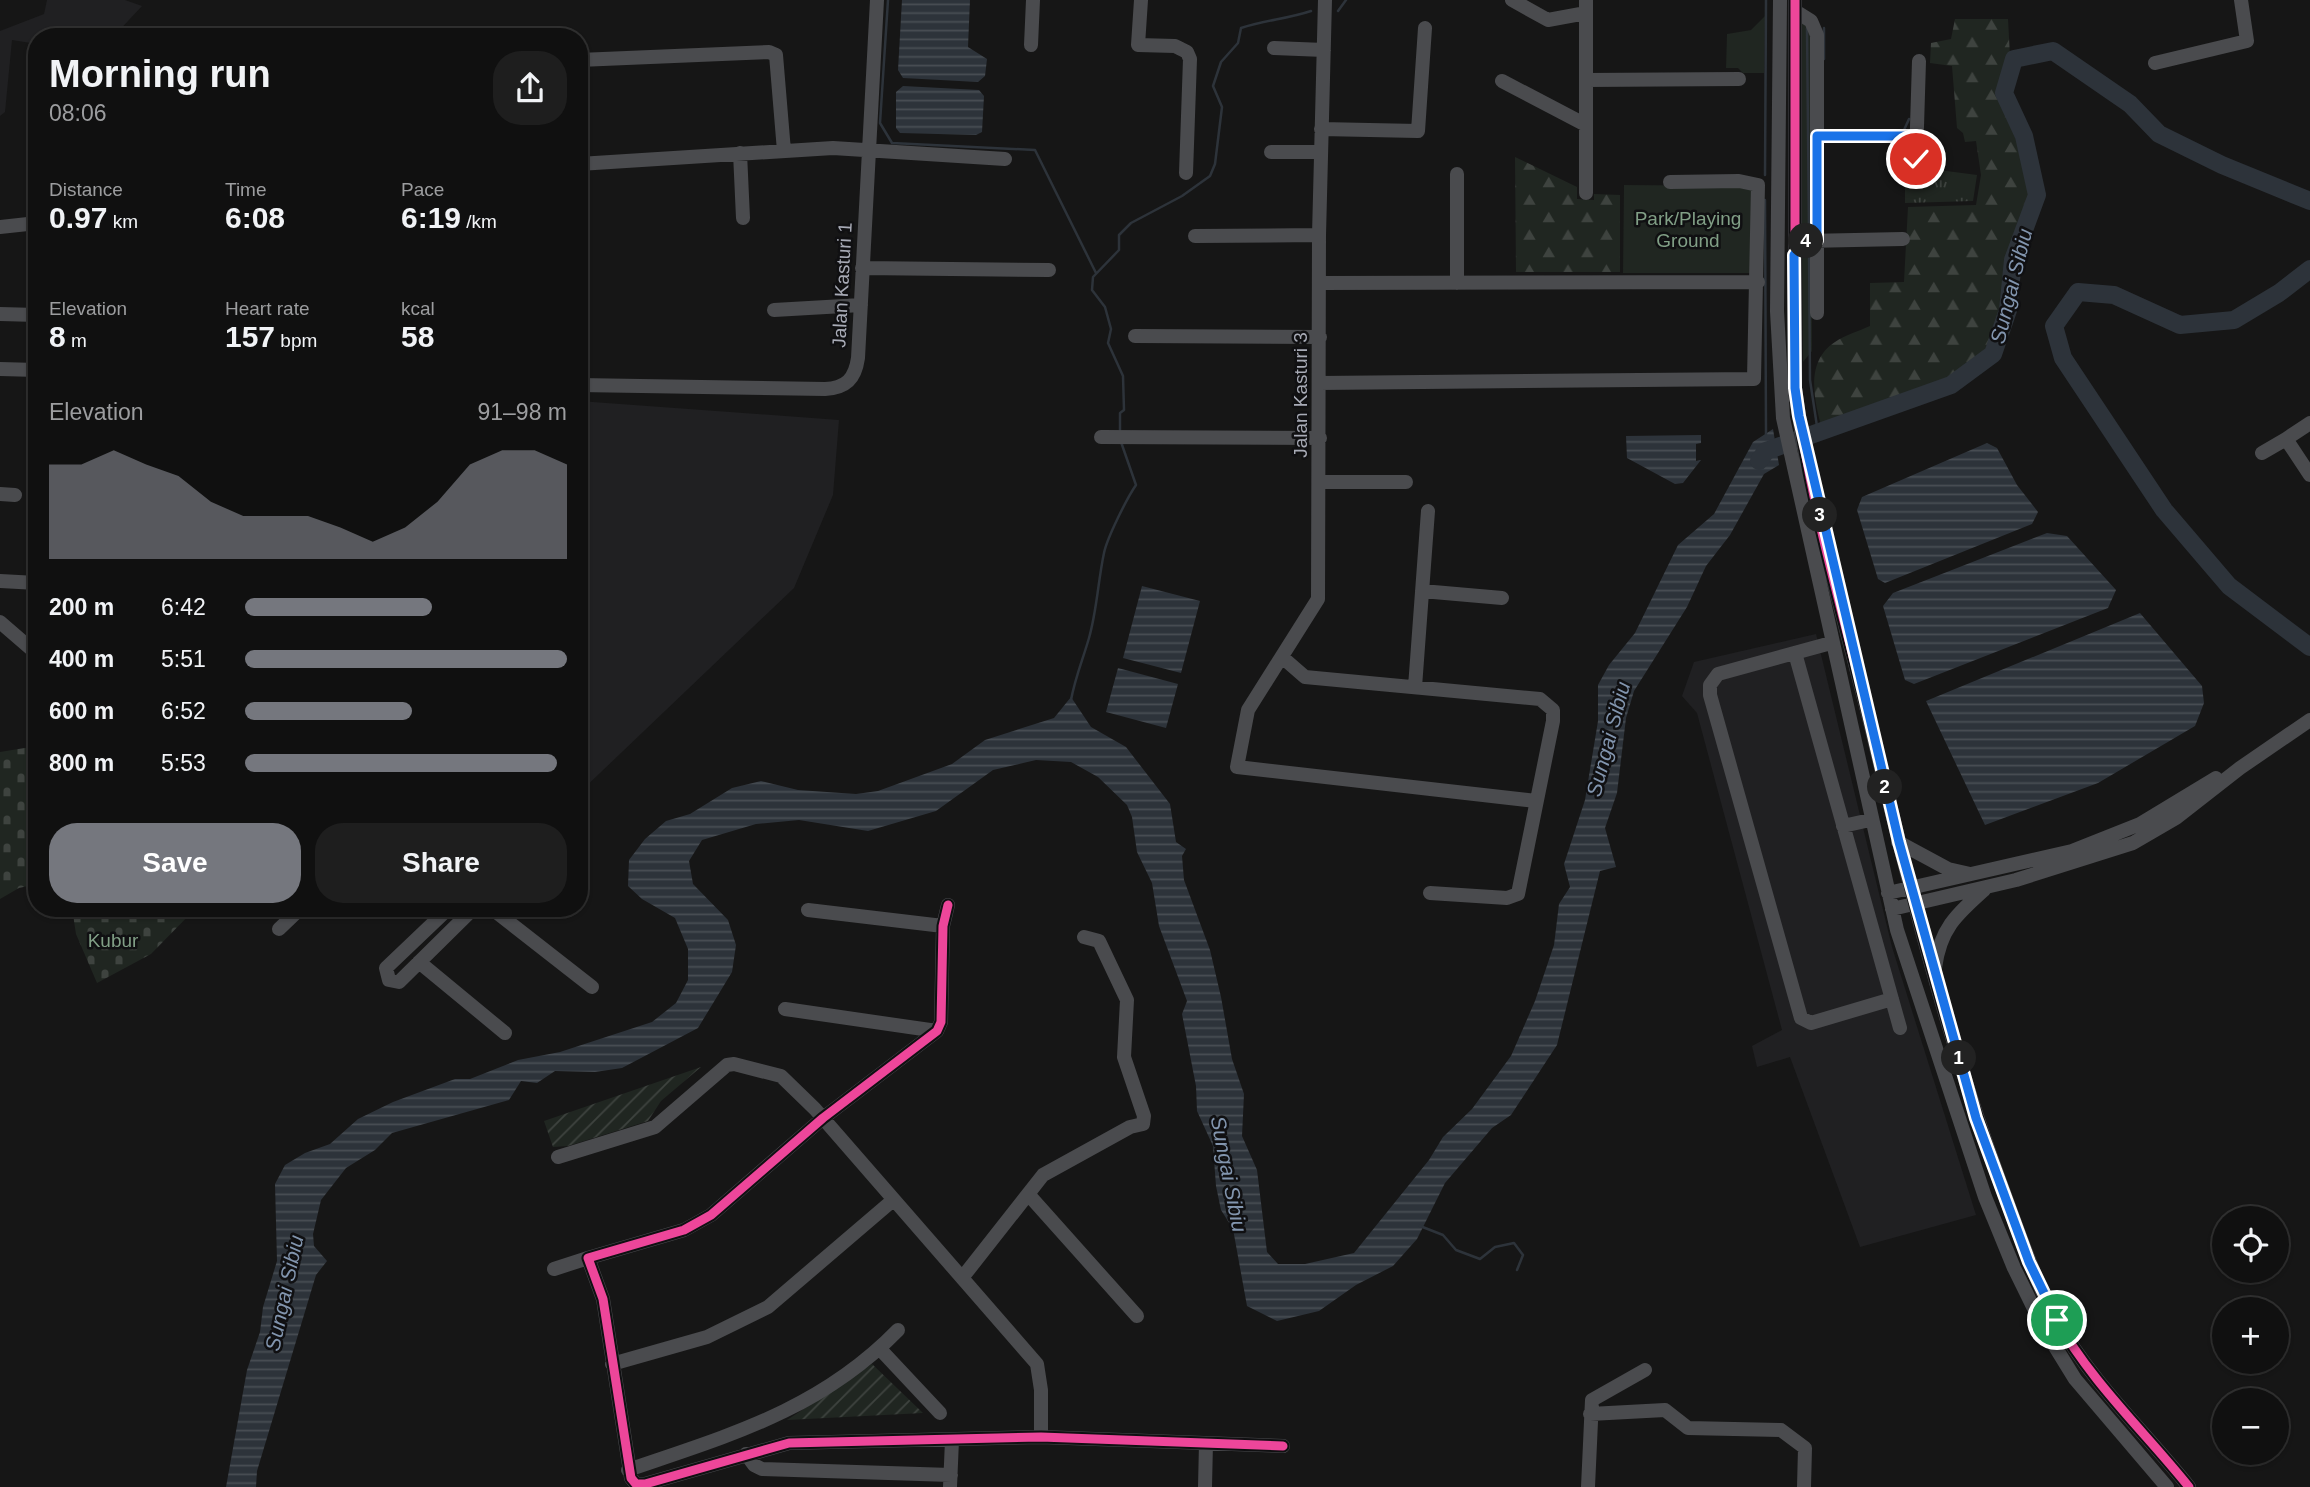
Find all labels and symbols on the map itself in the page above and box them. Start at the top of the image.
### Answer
pin [1886,129,1946,189]
park label: Park/Playing Ground [1635,208,1741,251]
street label: Jalan Kasturi 1 [828,222,856,348]
pin: 4 [1788,224,1824,258]
water label: Sungai Sibiu [1986,226,2036,346]
street label: Jalan Kasturi 3 [1290,332,1311,458]
pin: 3 [1802,498,1838,532]
water label: Sungai Sibiu [1582,679,1634,799]
pin: 2 [1868,770,1902,804]
park label: Kubur [88,930,139,951]
pin: 1 [1941,1040,1976,1076]
water label: Sungai Sibiu [1206,1114,1252,1234]
water label: Sungai Sibiu [260,1233,308,1353]
pin [2027,1290,2087,1350]

